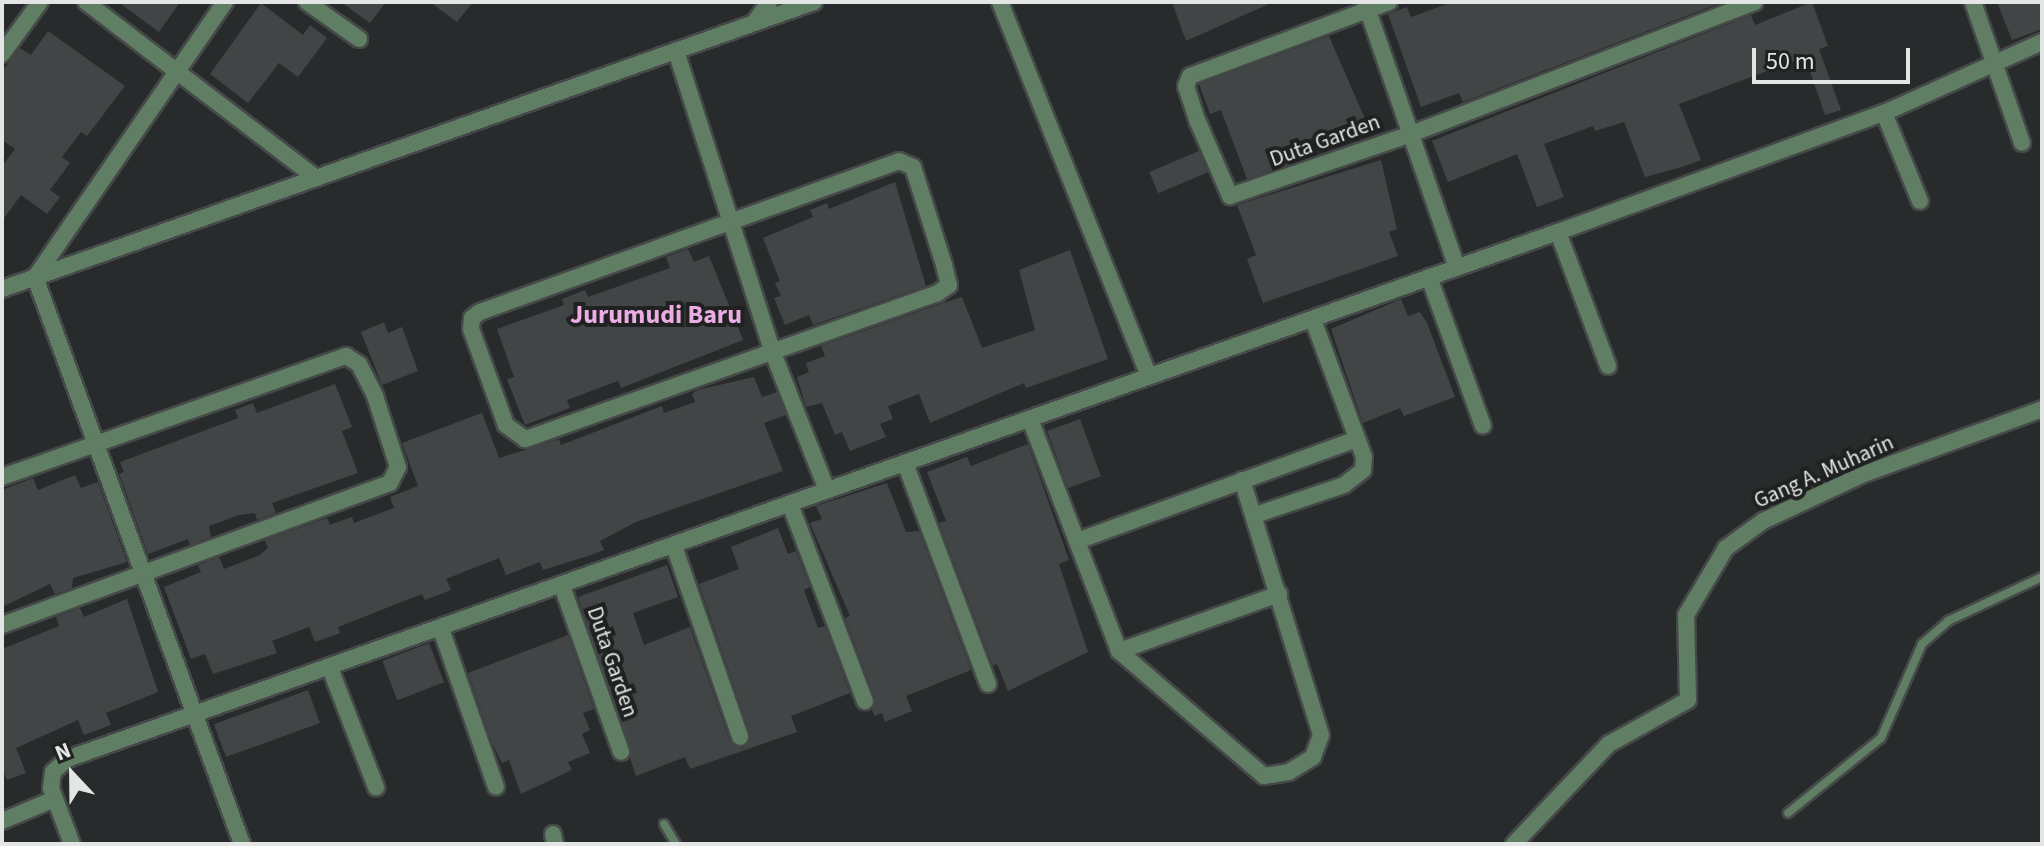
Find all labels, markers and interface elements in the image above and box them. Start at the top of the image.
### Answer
scale bar [1756,32,1914,82]
text: 50 m [1766,44,1815,79]
street label: Duta Garden [1266,109,1384,173]
district label: Jurumudi Baru [570,299,742,331]
street label: Gang A. Muharin [1750,429,1898,515]
street label: Duta Garden [581,603,643,721]
north arrow [32,734,112,814]
text: N [50,734,76,769]

